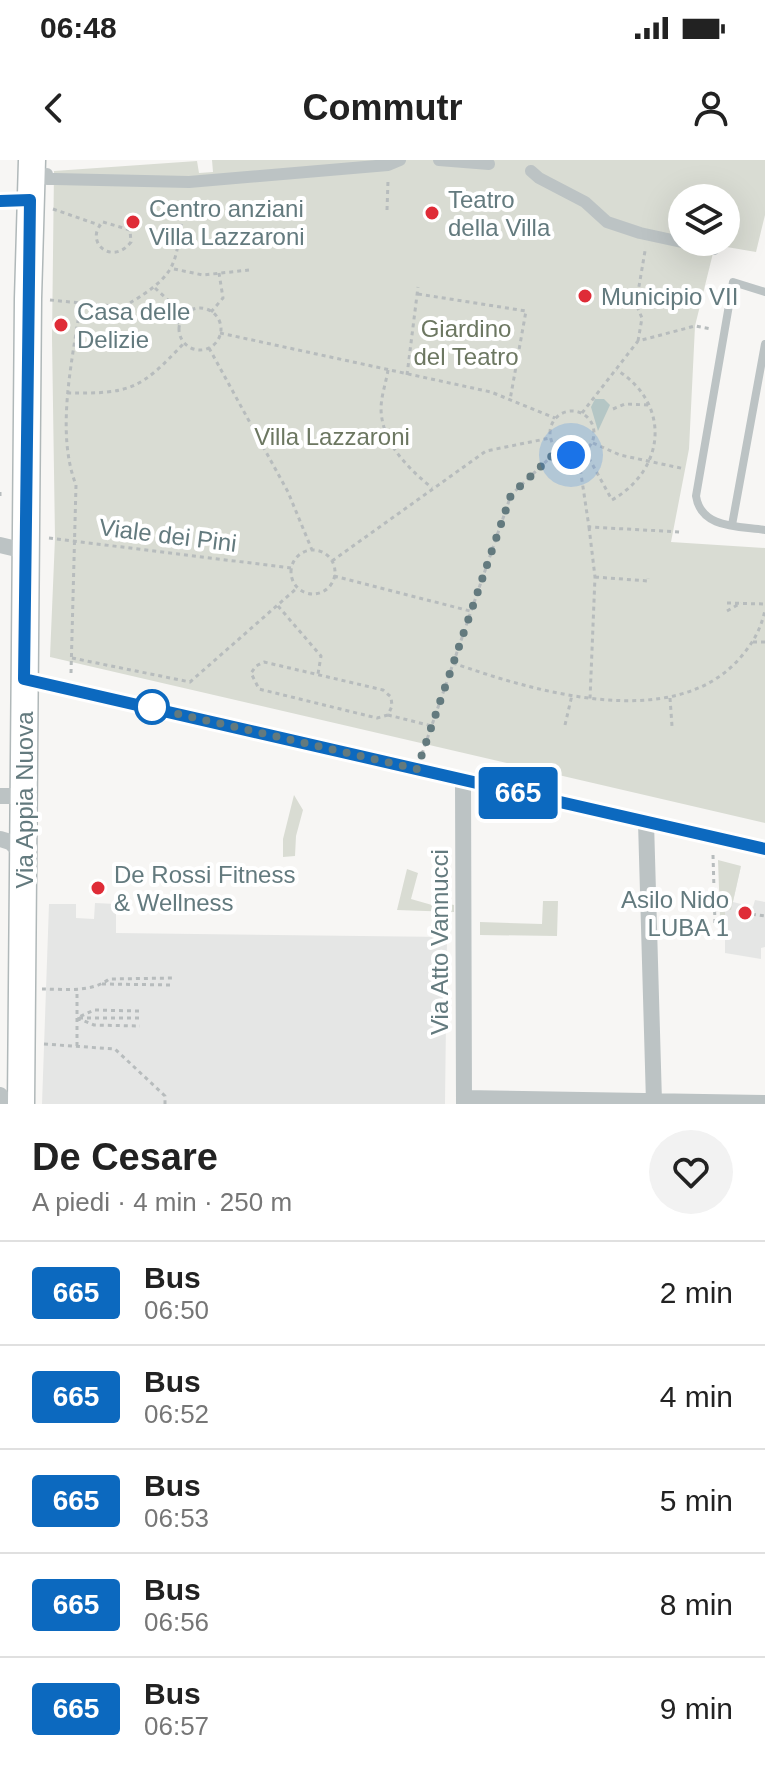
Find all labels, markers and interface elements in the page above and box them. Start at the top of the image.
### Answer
text: 06:48 [40,11,117,44]
icon: back [32,86,76,130]
icon: person [689,86,733,130]
text: Commutr [303,87,463,128]
map controls [668,184,740,256]
button: layers [668,184,740,256]
place label: Teatro della Villa [448,186,551,241]
place label: Centro anziani Villa Lazzaroni [149,195,305,250]
marker: Teatro della Villa [423,204,441,222]
marker: Centro anziani Villa Lazzaroni [124,213,142,231]
place label: Municipio VII [601,283,738,310]
marker: Municipio VII [576,287,594,305]
place label: Casa delle Delizie [77,298,190,353]
park label: Giardino del Teatro [414,315,518,370]
marker: Casa delle Delizie [52,316,70,334]
park label: Villa Lazzaroni [254,423,410,450]
your location [551,435,591,475]
street label: Viale dei Pini [98,513,238,557]
unlabelled marker [135,690,169,724]
street label: Via Appia Nuova [11,711,38,889]
line badge: 665 [472,767,564,819]
text: 665 [495,777,541,808]
street label: Via Atto Vannucci [426,849,453,1035]
place label: De Rossi Fitness & Wellness [114,861,295,916]
marker: De Rossi Fitness & Wellness [89,879,107,897]
place label: Asilo Nido LUBA 1 [621,886,729,941]
marker: Asilo Nido LUBA 1 [736,904,754,922]
button: heart [649,1130,733,1214]
text: De Cesare [32,1136,218,1178]
text: A piedi · 4 min · 250 m [32,1187,292,1217]
text: Bus [144,1261,201,1294]
text: 2 min [660,1276,733,1309]
text: 665 [53,1277,99,1308]
text: 06:50 [144,1295,209,1325]
text: Bus [144,1365,201,1398]
text: 4 min [660,1380,733,1413]
text: 665 [53,1381,99,1412]
text: 06:52 [144,1399,209,1429]
text: Bus [144,1469,201,1502]
text: 5 min [660,1484,733,1517]
text: 665 [53,1485,99,1516]
text: 06:53 [144,1503,209,1533]
text: Bus [144,1573,201,1606]
text: 8 min [660,1588,733,1621]
text: 665 [53,1589,99,1620]
text: 06:56 [144,1607,209,1637]
text: Bus [144,1677,201,1710]
text: 9 min [660,1692,733,1725]
text: 665 [53,1693,99,1724]
text: 06:57 [144,1711,209,1741]

